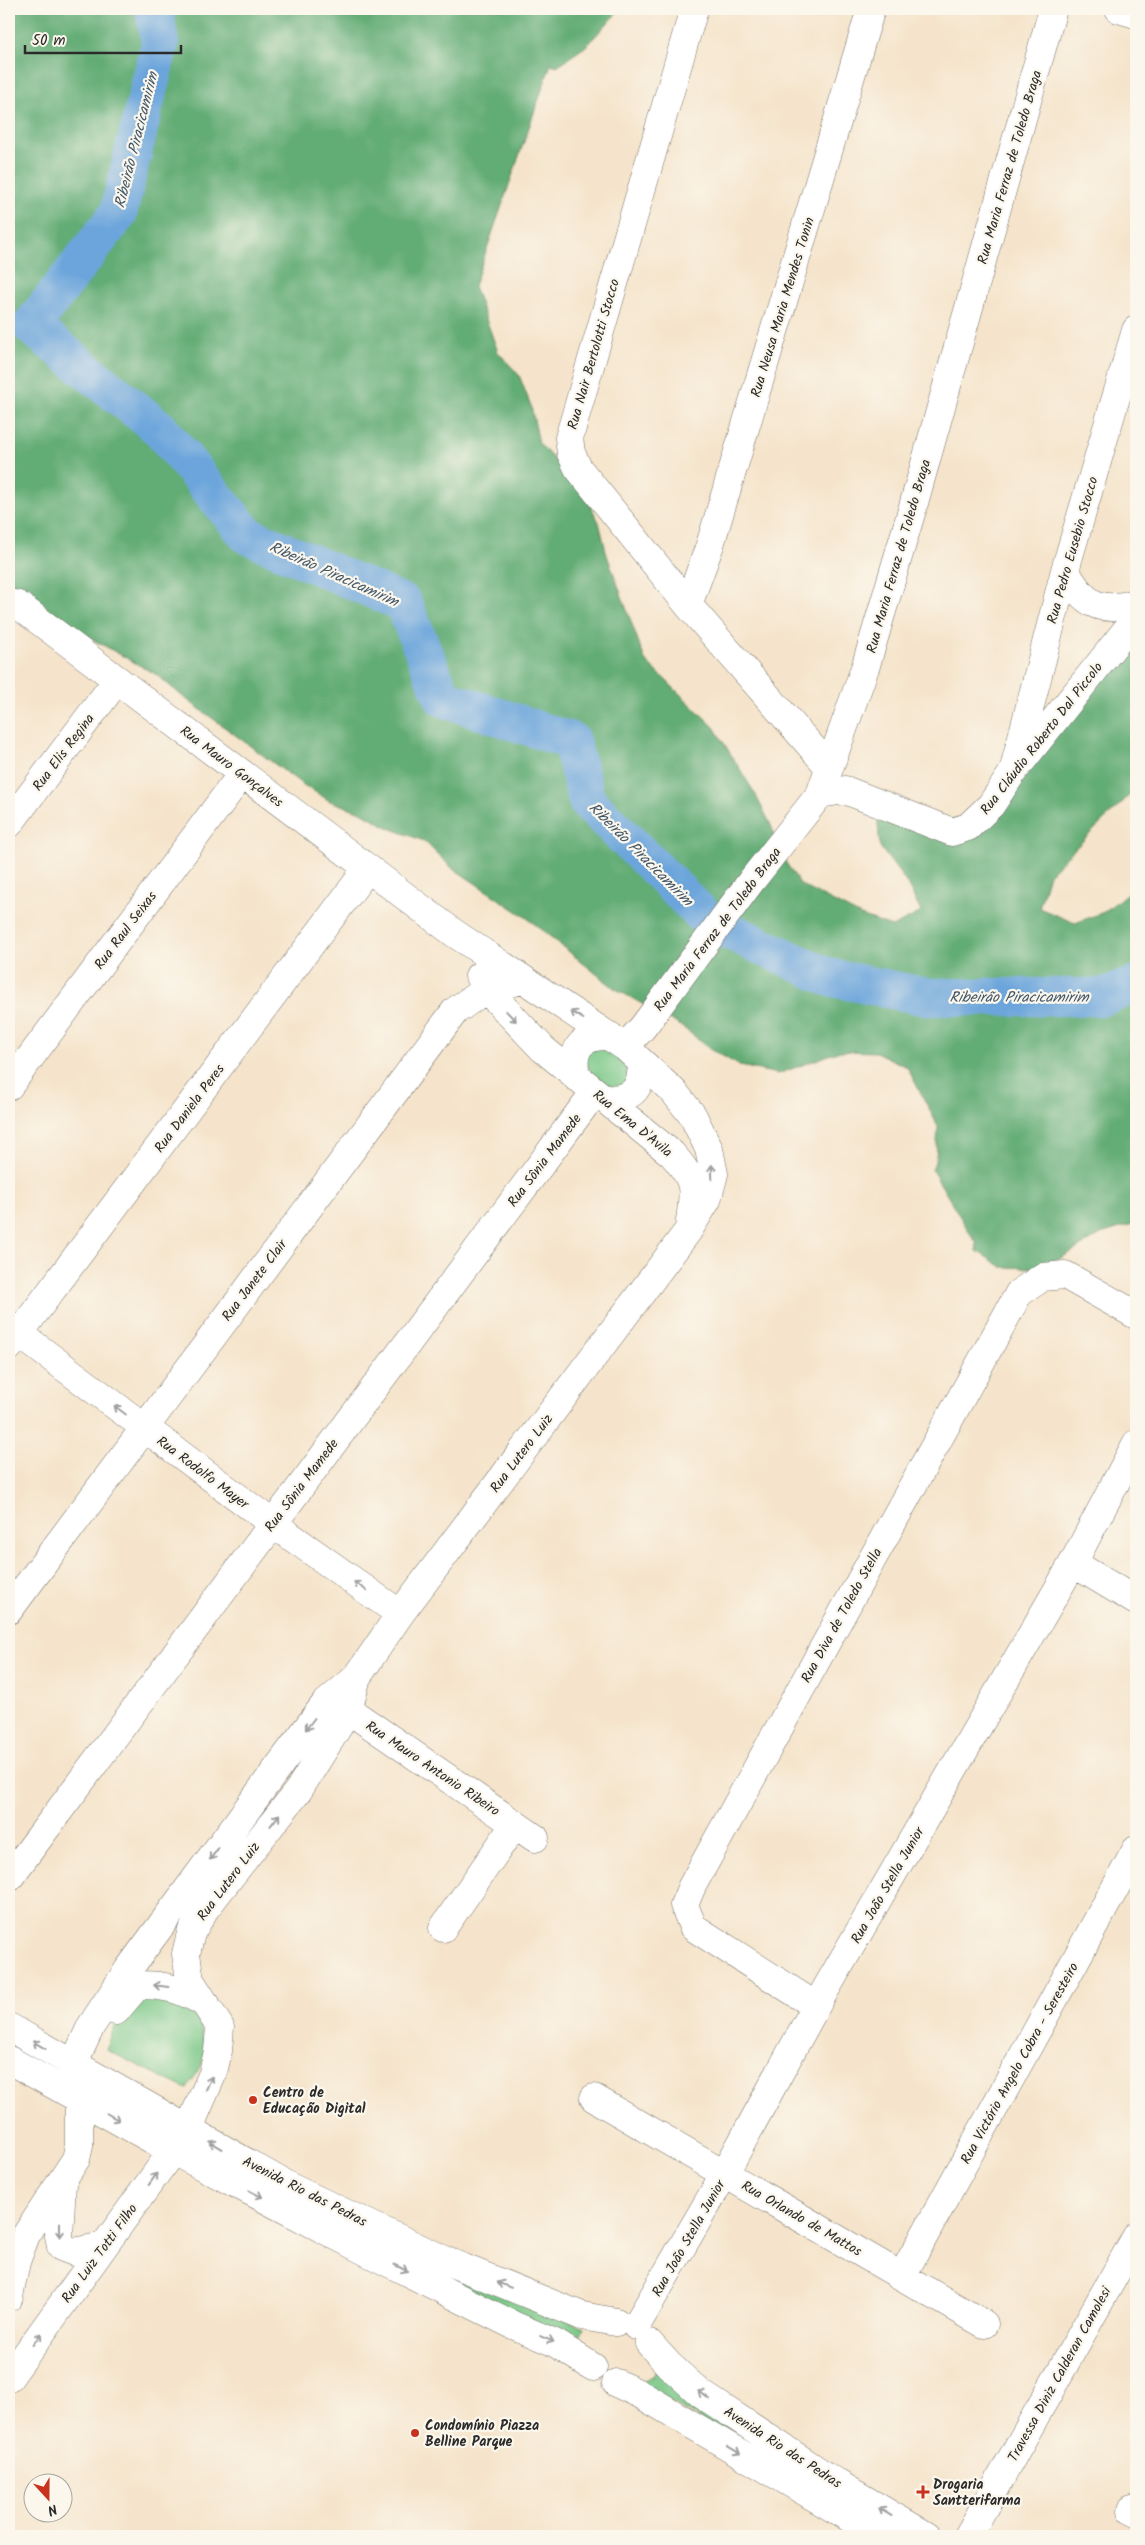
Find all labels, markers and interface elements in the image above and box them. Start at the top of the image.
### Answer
scale bar [25,22,181,54]
text: 50 m [32,29,66,53]
street label: Rua Maria Ferraz de Toledo Braga [972,68,1048,267]
water label: Ribeirão Piracicamirim [109,69,166,211]
street label: Rua Neusa Maria Mendes Tonin [745,215,821,400]
street label: Rua Nair Bertolotti Stocco [562,276,626,432]
street label: Rua Maria Ferraz de Toledo Braga [861,457,937,656]
street label: Rua Pedro Eusebio Stocco [1041,474,1105,627]
water label: Ribeirão Piracicamirim [265,536,403,615]
street label: Rua Cláudio Roberto Dal Piccolo [975,657,1109,820]
street label: Rua Elis Regina [27,709,100,796]
street label: Rua Mauro Gonçalves [175,720,288,813]
water label: Ribeirão Piracicamirim [583,797,699,913]
street label: Rua Maria Ferraz de Toledo Braga [649,843,787,1016]
street label: Rua Raul Seixas [89,887,163,974]
water label: Ribeirão Piracicamirim [949,986,1090,1010]
one-way arrow [570,1009,584,1020]
one-way arrow [505,1010,517,1022]
street label: Rua Daniela Peres [149,1060,231,1158]
street label: Rua Ema D'Avila [588,1085,677,1163]
street label: Rua Sônia Mamede [502,1109,588,1212]
one-way arrow [707,1164,717,1180]
street label: Rua Janete Clair [217,1234,294,1326]
one-way arrow [114,1405,127,1416]
street label: Rua Lutero Luiz [485,1410,559,1498]
street label: Rua Rodolfo Mayer [152,1431,254,1516]
street label: Rua Sônia Mamede [259,1434,345,1537]
street label: Rua Diva de Toledo Stella [796,1544,888,1687]
one-way arrow [354,1581,368,1591]
street label: Rua Mauro Antonio Ribeiro [361,1716,504,1822]
one-way arrow [305,1717,316,1730]
one-way arrow [269,1814,280,1827]
street label: Rua João Stella Junior [845,1822,931,1948]
street label: Rua Lutero Luiz [192,1838,266,1926]
one-way arrow [208,1847,219,1860]
street label: Rua Victório Angelo Cobra - Seresteiro [955,1959,1085,2168]
one-way arrow [154,1981,170,1991]
one-way arrow [32,2039,47,2049]
one-way arrow [204,2076,214,2091]
place label: Centro de Educação Digital [263,2082,366,2120]
marker: Centro de Educação Digital [247,2094,259,2106]
one-way arrow [105,2113,120,2122]
one-way arrow [210,2140,224,2150]
street label: Avenida Rio das Pedras [238,2151,371,2233]
one-way arrow [148,2172,158,2186]
street label: Rua João Stella Junior [646,2175,732,2301]
street label: Rua Orlando de Mattos [737,2175,866,2262]
one-way arrow [248,2190,263,2199]
street label: Rua Luiz Totti Filho [56,2199,143,2308]
one-way arrow [55,2221,65,2237]
one-way arrow [393,2263,408,2273]
one-way arrow [497,2279,512,2289]
street label: Travessa Diniz Calderan Camolesi [1002,2282,1118,2466]
one-way arrow [32,2332,42,2346]
one-way arrow [539,2335,554,2345]
one-way arrow [698,2390,712,2400]
street label: Avenida Rio das Pedras [719,2401,846,2494]
place label: Condomínio Piazza Belline Parque [425,2415,539,2453]
marker: Condomínio Piazza Belline Parque [409,2427,421,2439]
one-way arrow [726,2446,741,2456]
north arrow [22,2472,72,2522]
place label: Drogaria Santterifarma [933,2474,1021,2512]
marker: Drogaria Santterifarma [917,2486,929,2498]
text: N [44,2497,60,2521]
one-way arrow [879,2506,893,2516]

